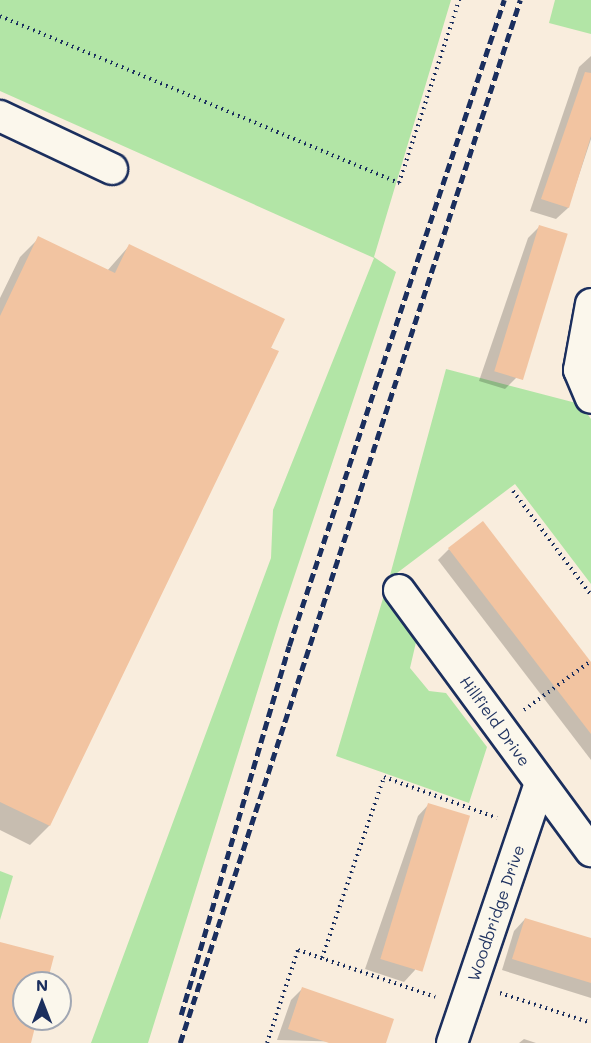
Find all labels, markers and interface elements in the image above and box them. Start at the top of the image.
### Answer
street label: Hillfield Drive [456,672,534,770]
street label: Woodbridge Drive [464,842,528,984]
north arrow [12,971,72,1031]
text: N [36,974,48,995]

